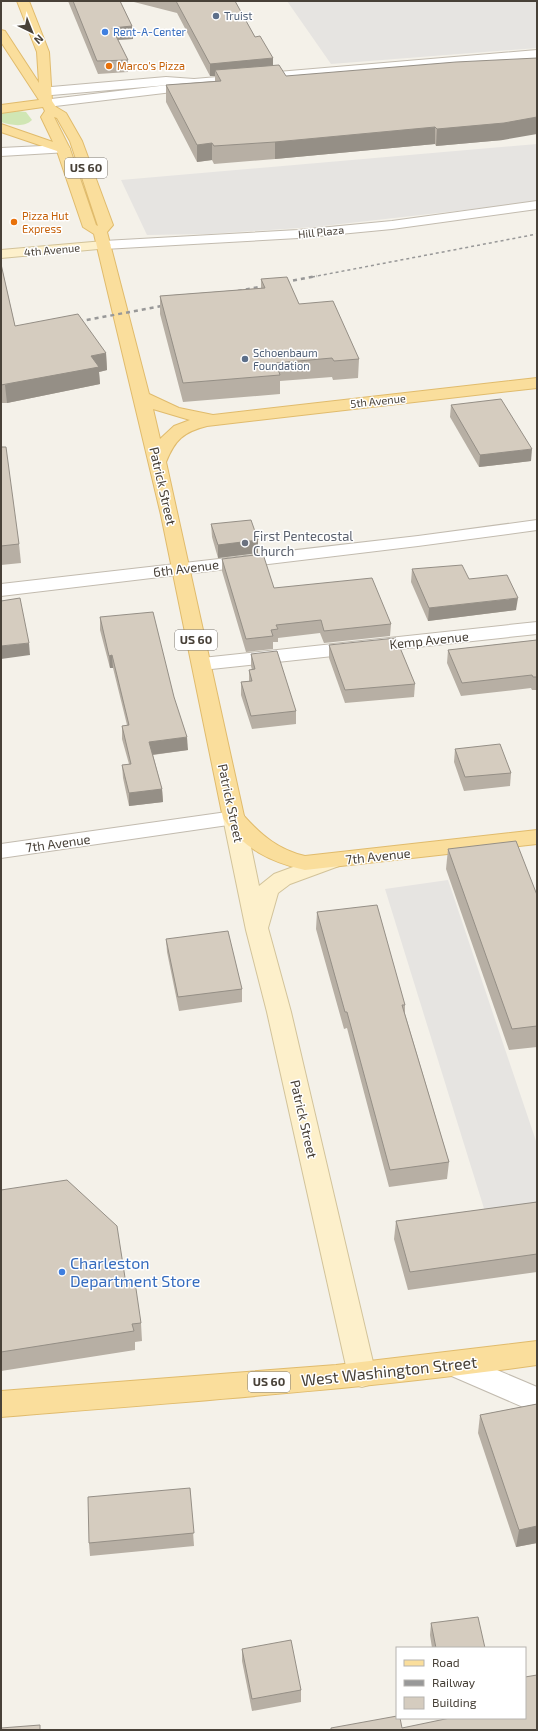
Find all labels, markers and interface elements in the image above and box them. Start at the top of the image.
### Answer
place label: Truist [224,9,253,22]
marker: Truist [211,11,221,21]
north arrow [12,12,52,52]
place label: Rent-A-Center [113,25,187,38]
marker: Rent-A-Center [100,27,110,37]
text: N [32,32,47,47]
place label: Marco's Pizza [117,59,185,72]
marker: Marco's Pizza [104,61,114,71]
road number: US 60 [65,158,107,178]
place label: Pizza Hut Express [22,209,69,235]
marker: Pizza Hut Express [9,217,19,227]
street label: Hill Plaza [297,223,345,240]
street label: 4th Avenue [23,241,81,258]
place label: Schoenbaum Foundation [253,346,318,372]
marker: Schoenbaum Foundation [240,354,250,364]
street label: 5th Avenue [350,391,406,410]
street label: Patrick Street [146,445,180,527]
place label: First Pentecostal Church [253,528,353,559]
marker: First Pentecostal Church [240,538,250,548]
street label: 6th Avenue [152,556,220,580]
street label: Kemp Avenue [389,628,469,652]
road number: US 60 [175,630,217,650]
street label: Patrick Street [215,762,247,844]
street label: 7th Avenue [25,831,91,855]
street label: 7th Avenue [345,845,411,867]
street label: Patrick Street [287,1078,321,1160]
place label: Charleston Department Store [70,1253,200,1290]
marker: Charleston Department Store [57,1267,67,1277]
street label: West Washington Street [300,1352,478,1389]
road number: US 60 [248,1372,290,1392]
legend [396,1647,526,1719]
text: Road [432,1655,460,1669]
text: Railway [432,1675,476,1689]
text: Building [432,1695,477,1709]

